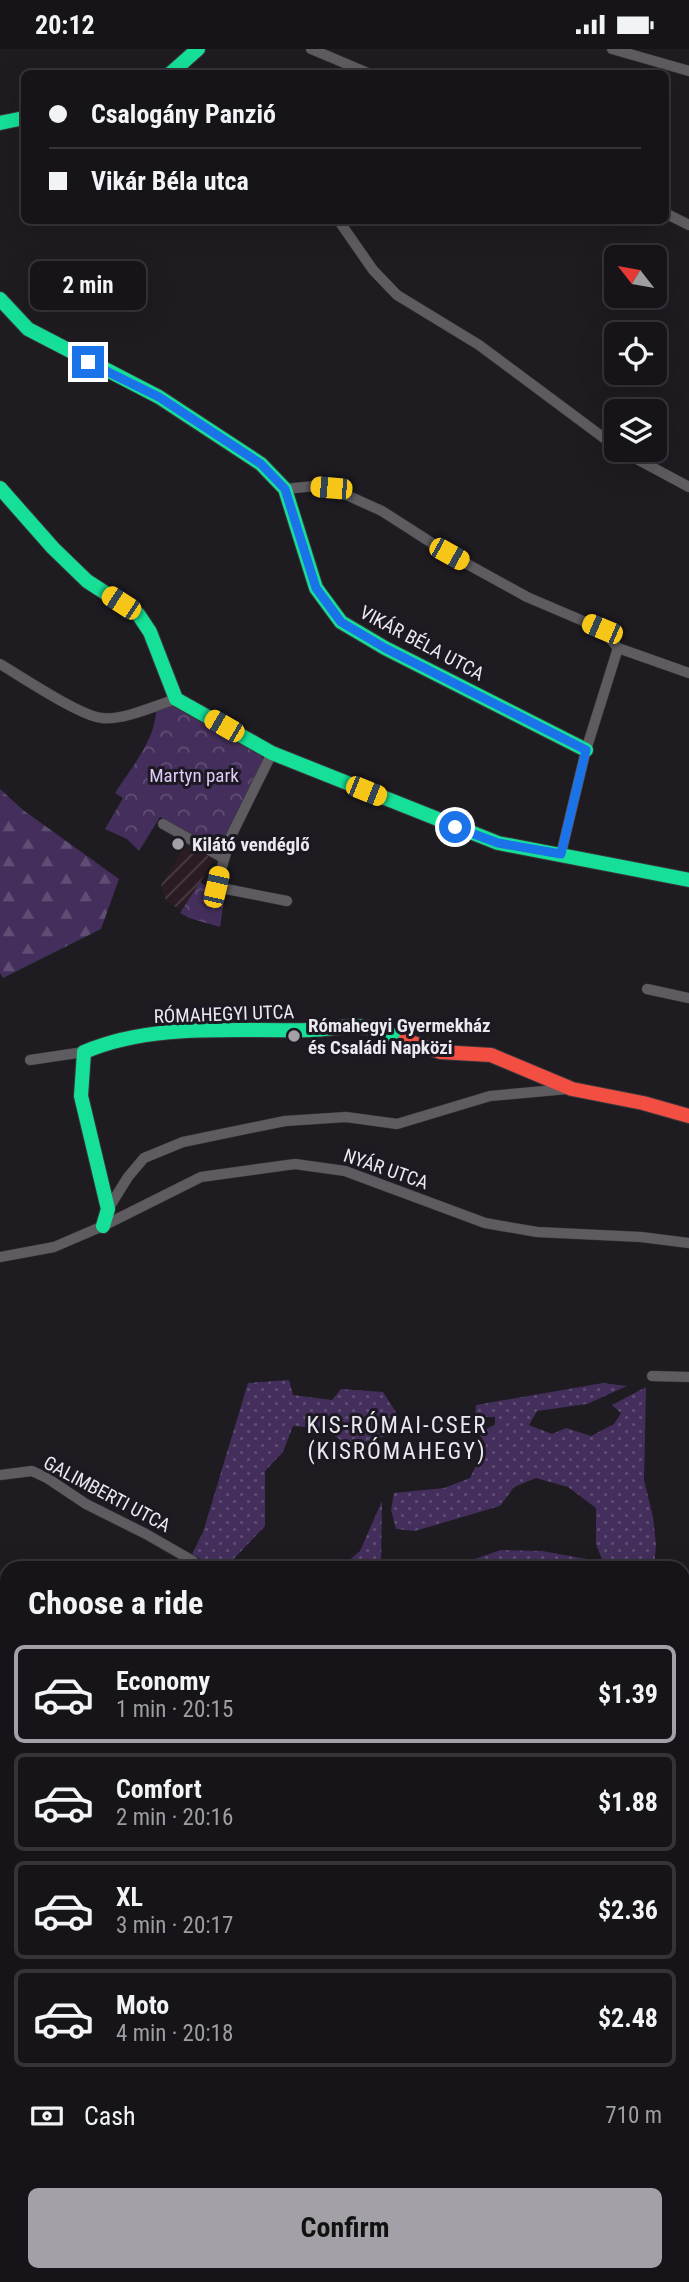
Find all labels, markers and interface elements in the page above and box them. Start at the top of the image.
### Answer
text: 20:12 [35,10,95,40]
text: Csalogány Panzió [91,99,276,129]
text: Vikár Béla utca [91,166,249,196]
north arrow [604,245,667,308]
map controls [604,245,667,462]
callout: 2 min [30,261,146,309]
text: 2 min [62,272,114,299]
button: locate [604,322,667,385]
route end [72,346,104,378]
button: layers [604,399,667,462]
car [310,476,353,500]
car [426,535,473,573]
car [98,583,145,623]
street label: VIKÁR BÉLA UTCA [356,601,488,685]
car [579,611,626,647]
car [201,706,248,746]
park label: Martyn park [149,764,239,787]
car [343,773,390,809]
route start [439,811,471,843]
place label: Kilátó vendéglő [192,833,310,856]
marker: Kilátó vendéglő [170,836,186,852]
car [202,864,231,910]
street label: RÓMAHEGYI UTCA [153,1000,295,1028]
place label: Rómahegyi Gyermekház és Családi Napközi [308,1014,491,1059]
marker: Rómahegyi Gyermekház és Családi Napközi [286,1028,302,1044]
street label: NYÁR UTCA [341,1144,431,1194]
district label: KIS-RÓMAI-CSER (KISRÓMAHEGY) [307,1411,487,1465]
street label: GALIMBERTI UTCA [40,1451,174,1537]
text: Choose a ride [28,1584,203,1622]
icon: car [32,1663,95,1726]
text: Economy [116,1666,210,1696]
text: $1.39 [598,1679,658,1709]
text: 1 min · 20:15 [116,1696,233,1723]
icon: car [32,1771,95,1834]
text: Comfort [116,1774,202,1804]
text: $1.88 [598,1787,658,1817]
text: 2 min · 20:16 [116,1804,233,1831]
icon: car [32,1879,95,1942]
text: XL [116,1882,143,1912]
text: $2.36 [598,1895,658,1925]
text: 3 min · 20:17 [116,1912,233,1939]
icon: car [32,1987,95,2050]
text: Moto [116,1990,169,2020]
text: $2.48 [598,2003,658,2033]
text: 4 min · 20:18 [116,2020,233,2047]
icon: cash [28,2097,66,2135]
text: Cash [84,2101,136,2131]
text: 710 m [605,2102,662,2129]
button: Confirm [28,2188,662,2268]

